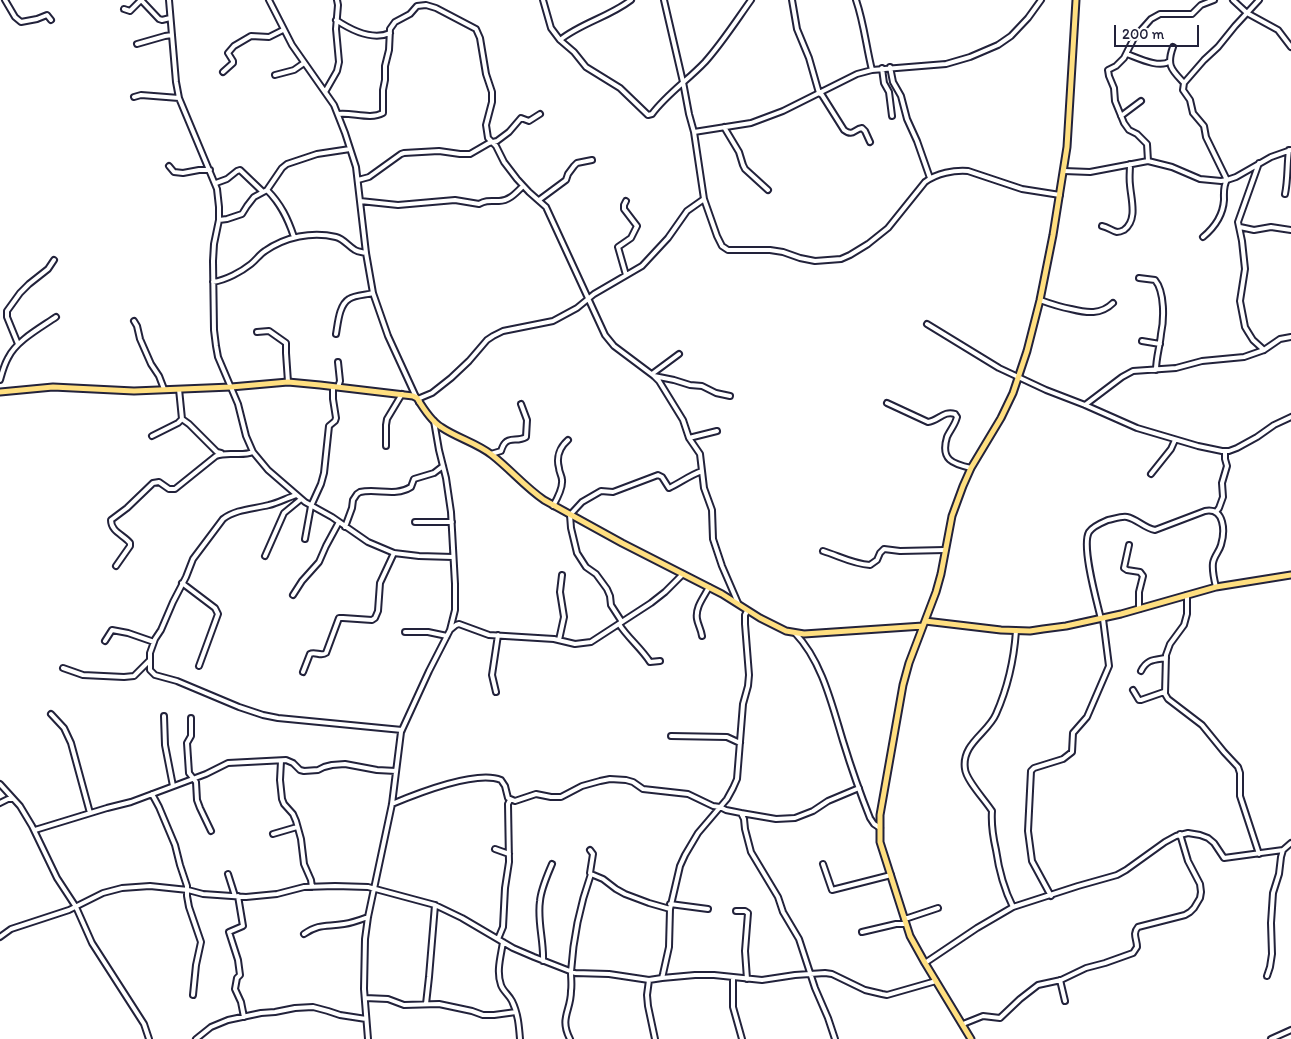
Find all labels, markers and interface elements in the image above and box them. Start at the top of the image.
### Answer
scale bar [1116,15,1201,47]
text: 200 m [1122,25,1164,43]

